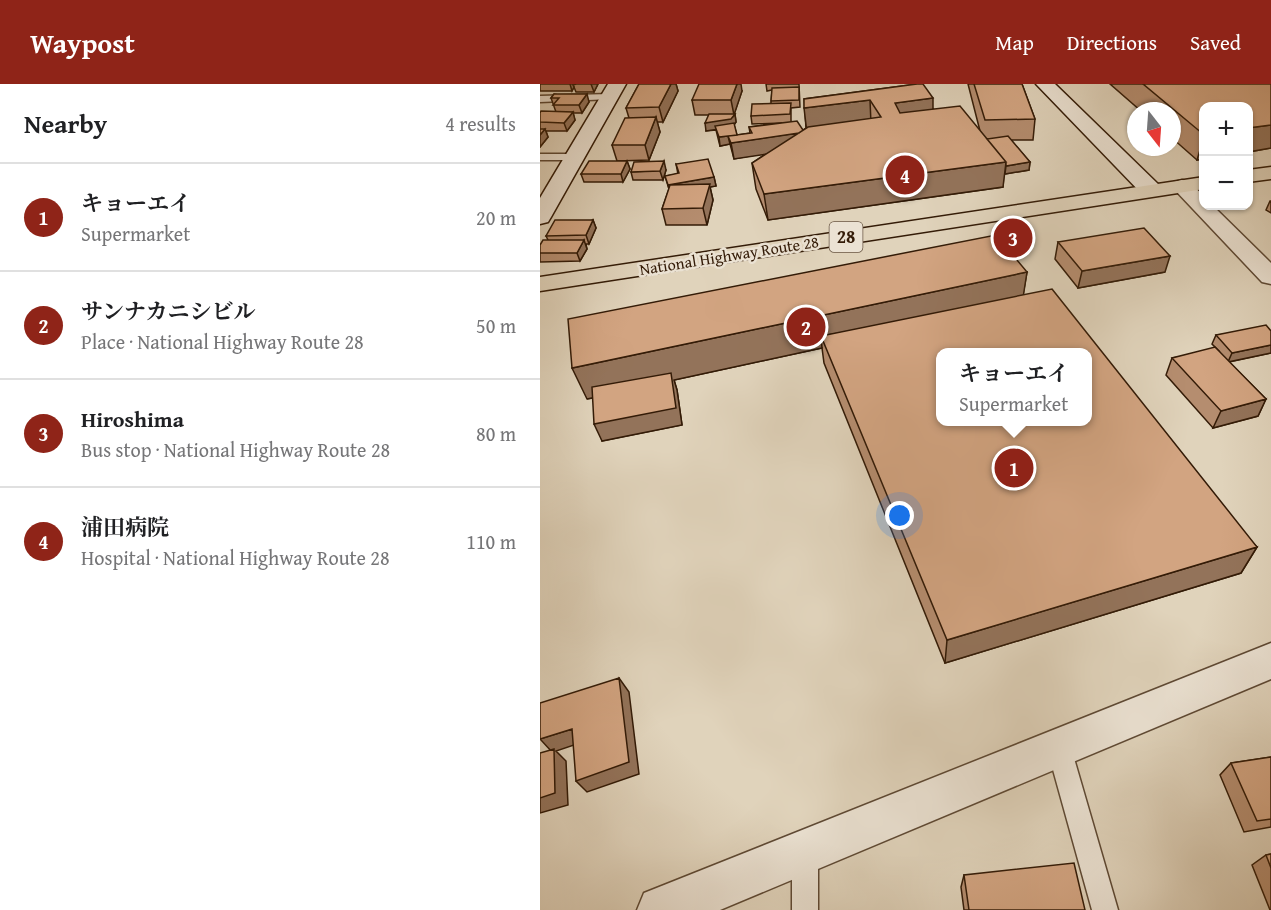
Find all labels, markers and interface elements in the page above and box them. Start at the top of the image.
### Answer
text: Waypost [30,22,135,63]
text: Map [995,27,1034,58]
text: Directions [1067,27,1157,58]
text: Saved [1190,27,1241,58]
north arrow [1127,102,1181,156]
map controls [1199,102,1253,210]
button: + [1199,102,1253,156]
text: Nearby [24,104,107,143]
text: 4 results [445,109,516,138]
pin: 4 [886,152,925,197]
button: − [1199,156,1253,210]
text: キョーエイ [81,187,191,219]
text: 1 [38,203,49,232]
text: 20 m [476,203,516,232]
pin: 3 [994,216,1032,260]
text: Supermarket [81,219,190,248]
road number: 28 [830,222,862,252]
street label: National Highway Route 28 [638,229,821,281]
text: サンナカニシビル [81,295,255,327]
pin: 2 [786,304,826,350]
text: 2 [38,311,49,340]
text: 50 m [476,311,516,340]
text: Place · National Highway Route 28 [81,327,364,356]
popup [936,348,1092,426]
text: キョーエイ [959,357,1069,389]
text: Supermarket [959,389,1068,418]
text: Hiroshima [81,403,184,435]
text: 3 [38,419,49,448]
text: 80 m [476,419,516,448]
text: Bus stop · National Highway Route 28 [81,435,390,464]
pin: 1 [994,446,1034,490]
your location [885,501,914,530]
text: 浦田病院 [81,511,169,543]
text: 4 [38,527,49,556]
text: 110 m [466,527,516,556]
text: Hospital · National Highway Route 28 [81,543,390,572]

